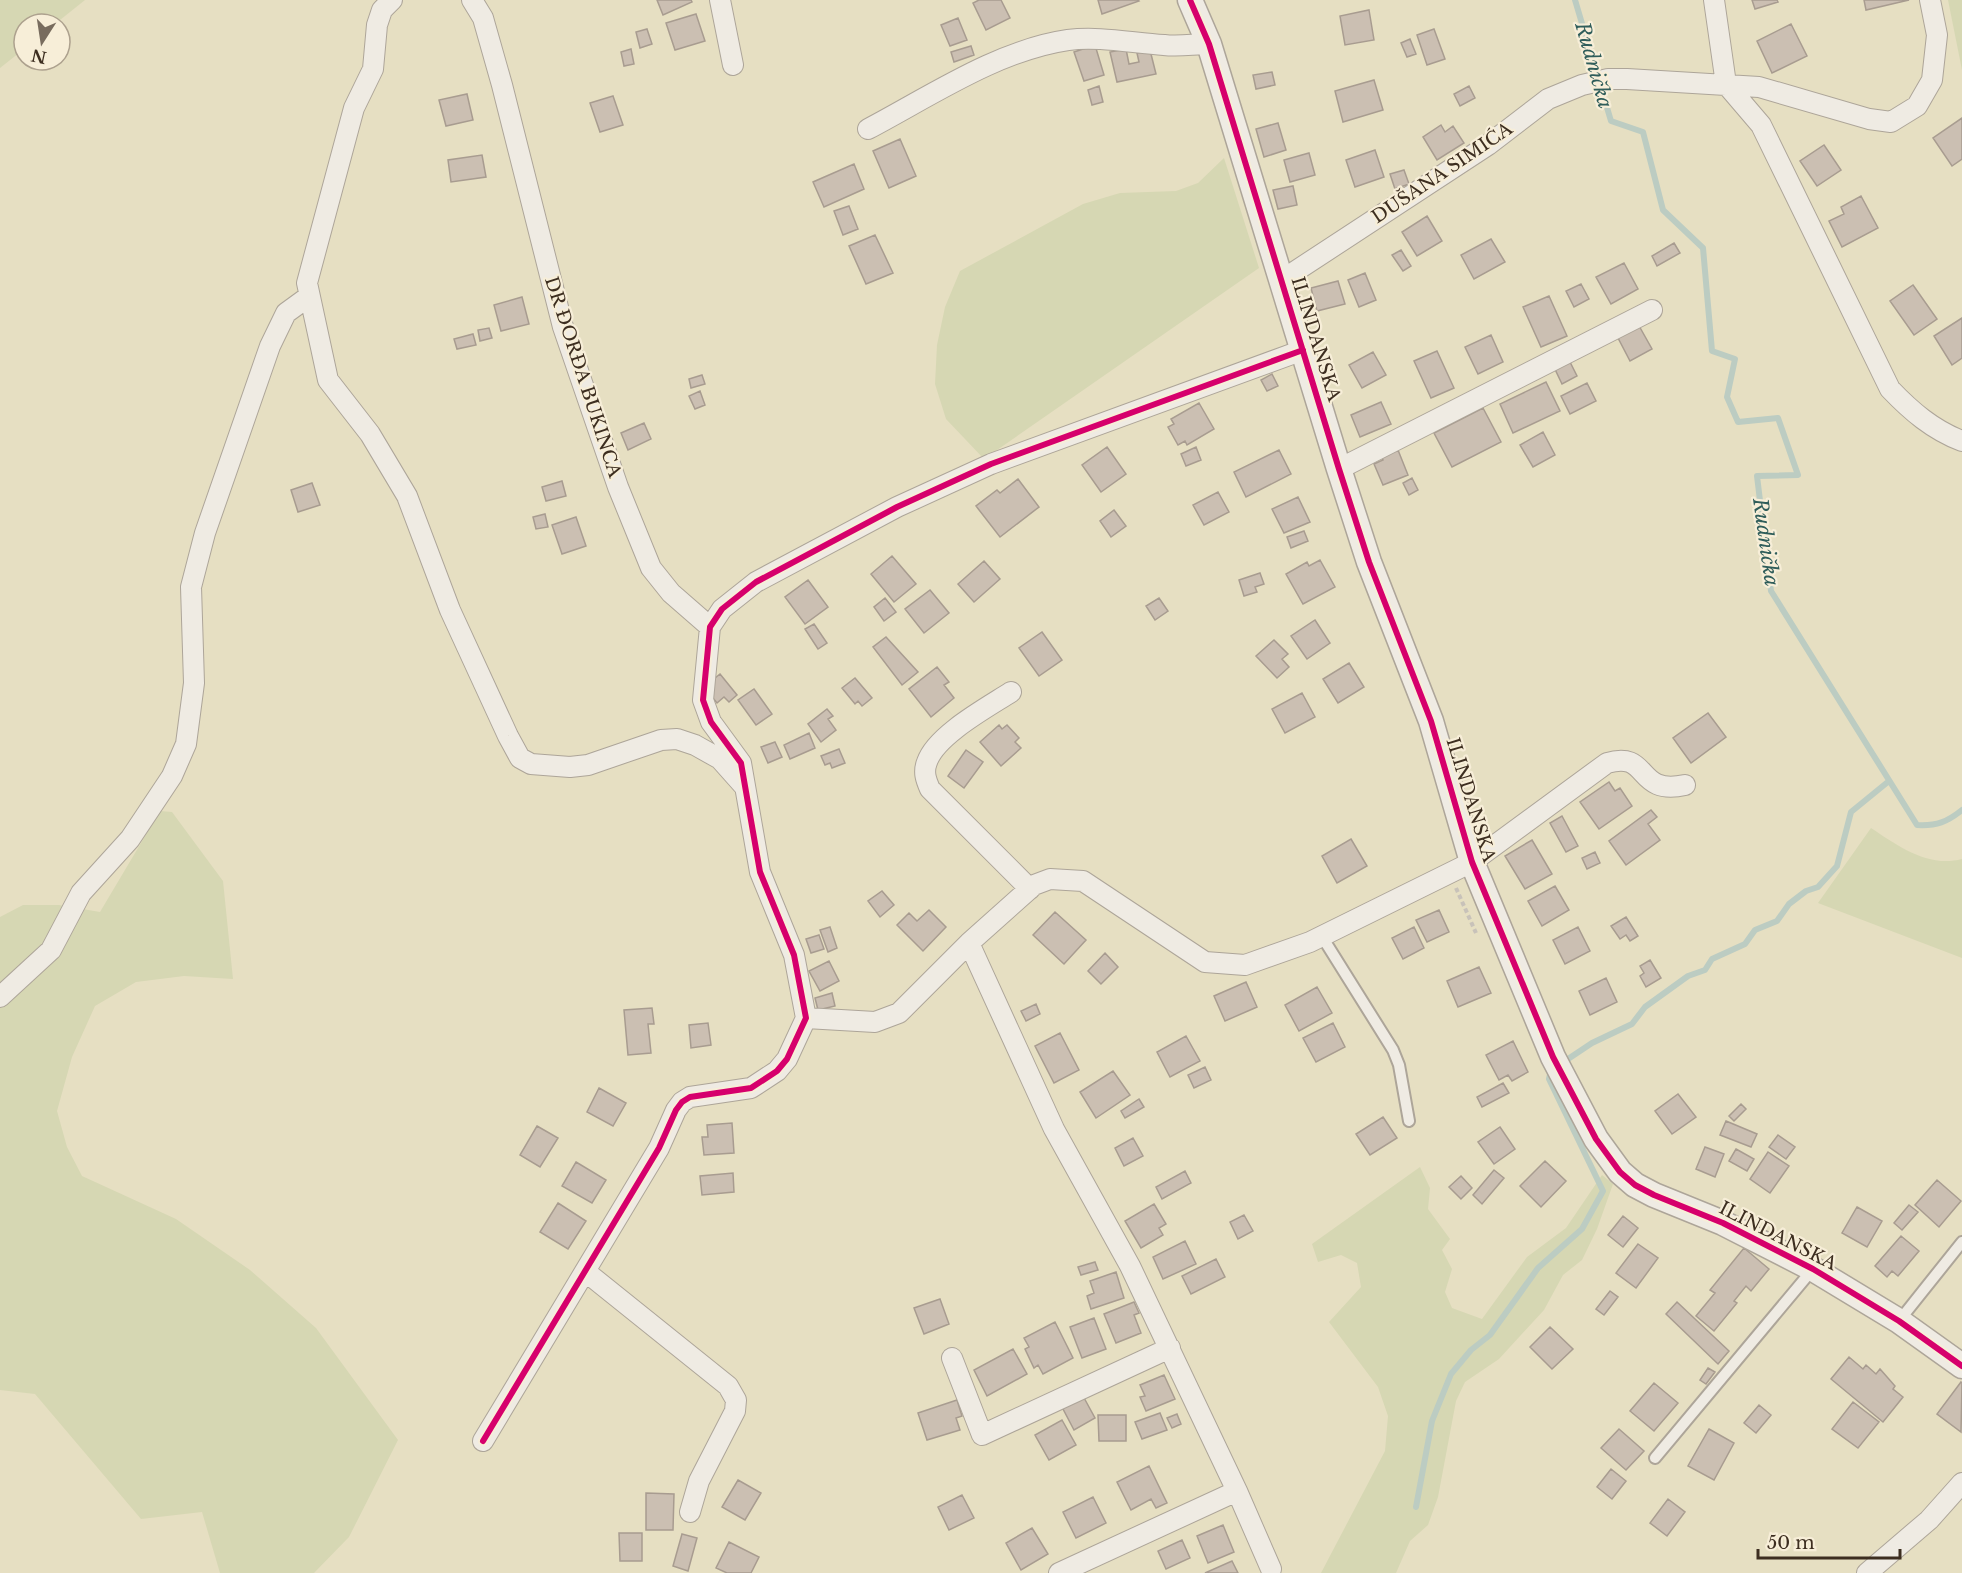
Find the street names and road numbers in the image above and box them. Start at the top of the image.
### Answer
street label: DUŠANA SIMIĆA [1367,116,1517,228]
street label: DR ĐORĐA BUKINCA [540,274,626,481]
street label: ILINDANSKA [1287,274,1346,405]
street label: ILINDANSKA [1442,735,1501,866]
street label: ILINDANSKA [1715,1197,1842,1276]

